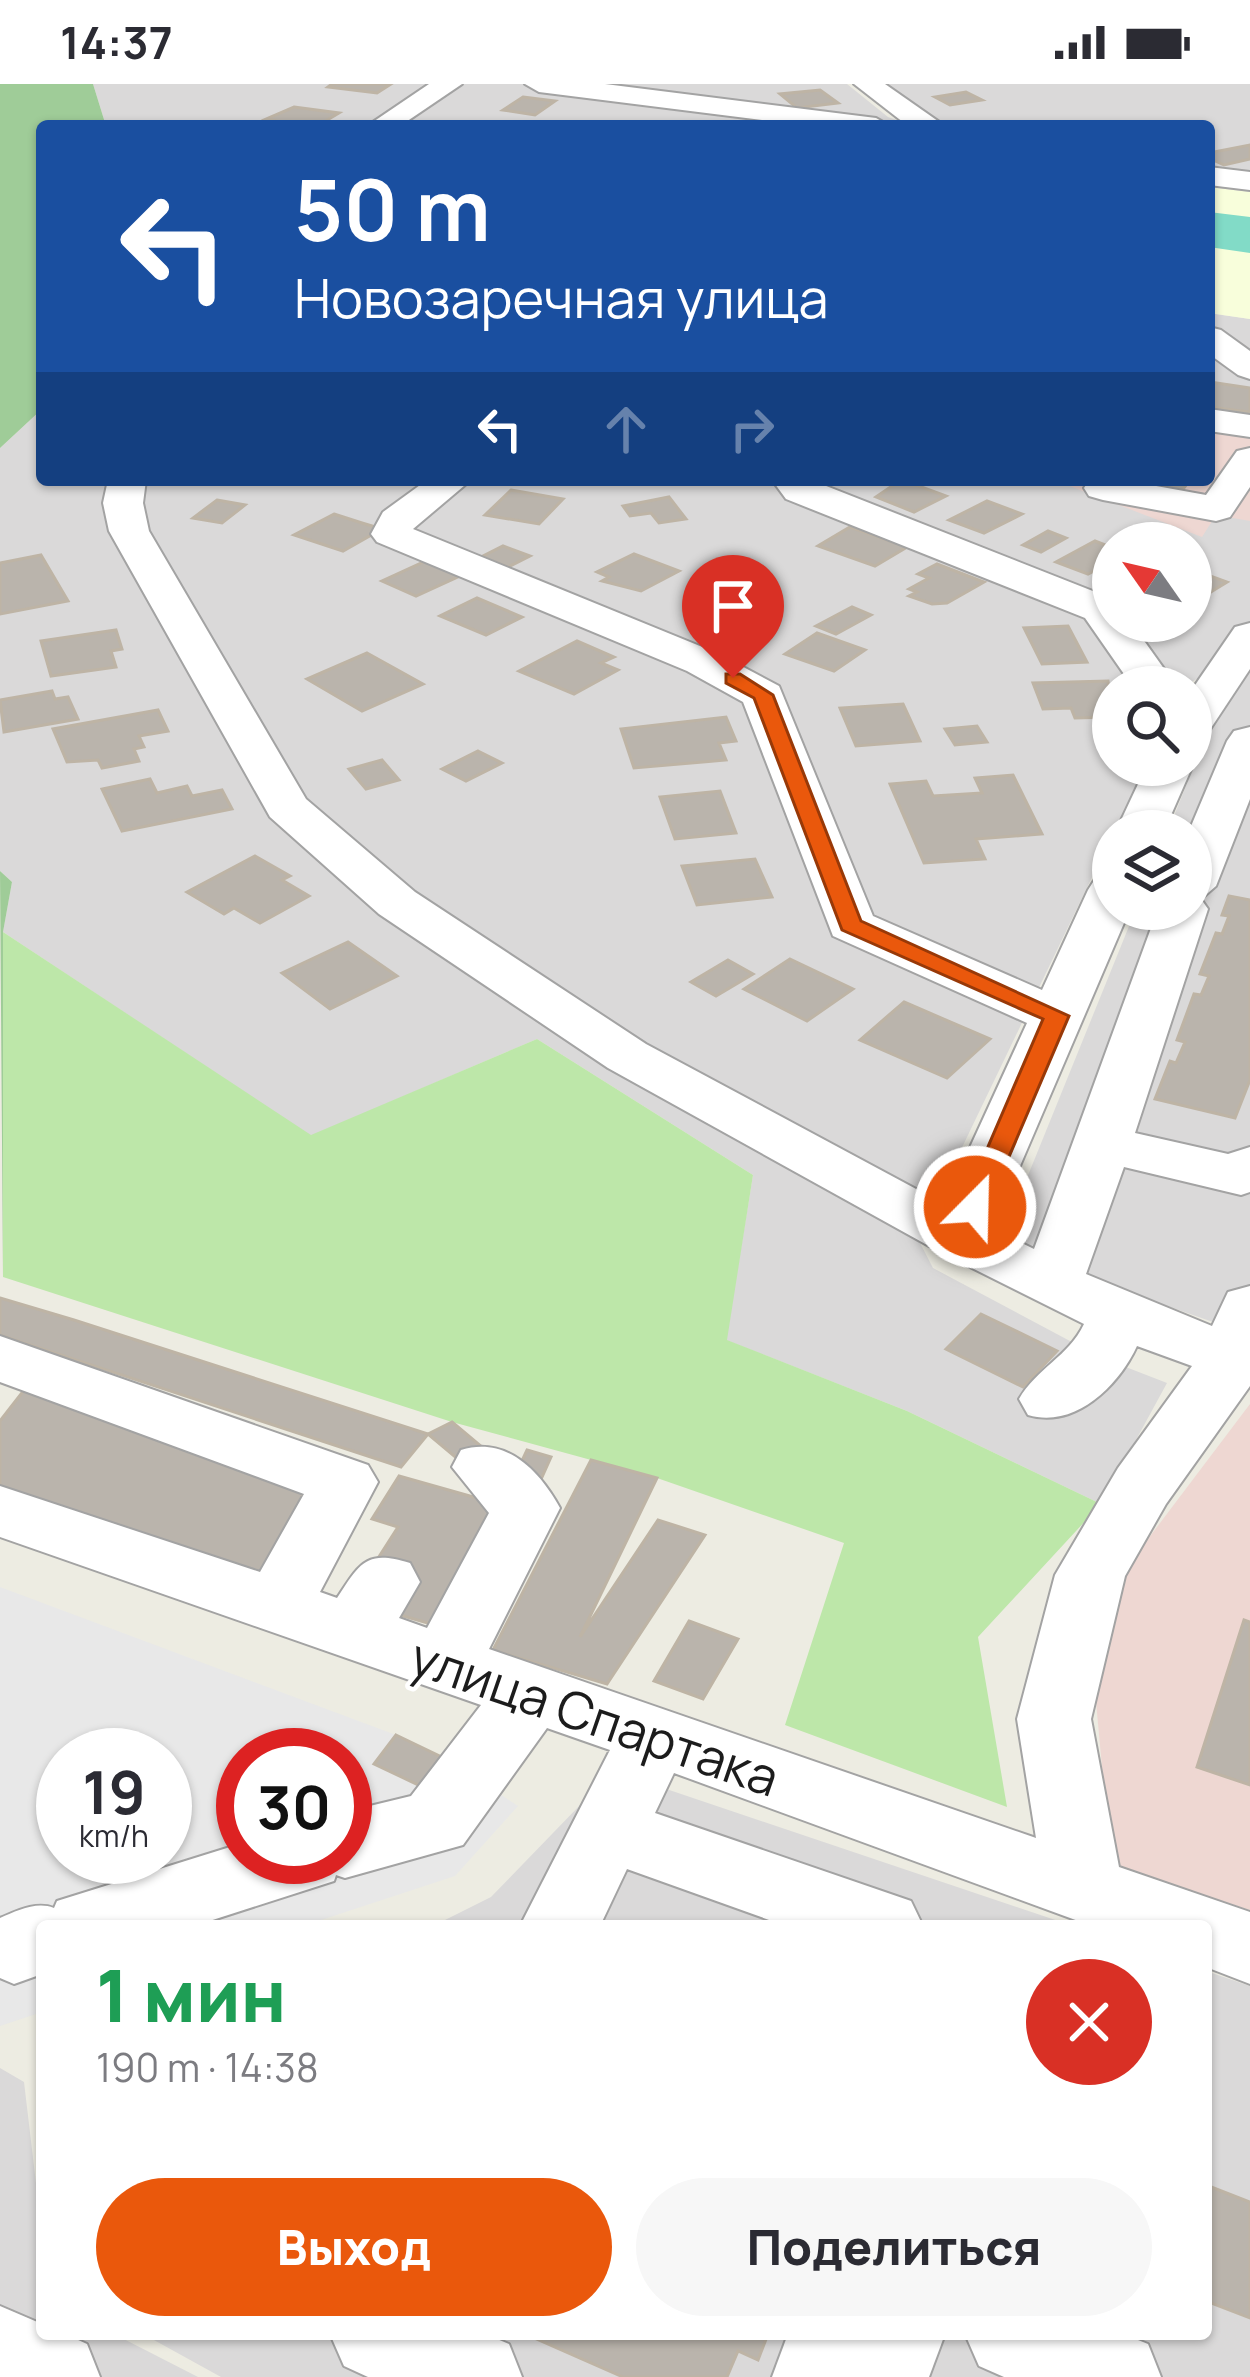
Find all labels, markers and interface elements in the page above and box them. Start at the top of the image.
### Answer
text: 14:37 [60,11,173,73]
text: 50 m [294,151,491,266]
icon: left [96,168,252,324]
text: Новозаречная улица [294,260,829,334]
icon: left [467,396,533,462]
icon: ahead [593,396,659,462]
icon: right [719,396,785,462]
north arrow [1092,522,1212,642]
map controls [1092,522,1212,930]
pin [682,555,784,678]
icon: arrive [700,573,766,639]
button: search [1092,666,1212,786]
button: layers [1092,810,1212,930]
position arrow [912,1144,1038,1270]
street label: улица Спартака [402,1621,788,1811]
speed limit sign: 30 [216,1728,372,1884]
text: 19 [82,1750,146,1832]
text: km/h [79,1815,149,1856]
text: 1 мин [96,1945,286,2044]
button: close [1026,1959,1152,2085]
text: 190 m · 14:38 [96,2040,319,2094]
button: Выход [96,2178,612,2316]
button: Поделиться [636,2178,1152,2316]

